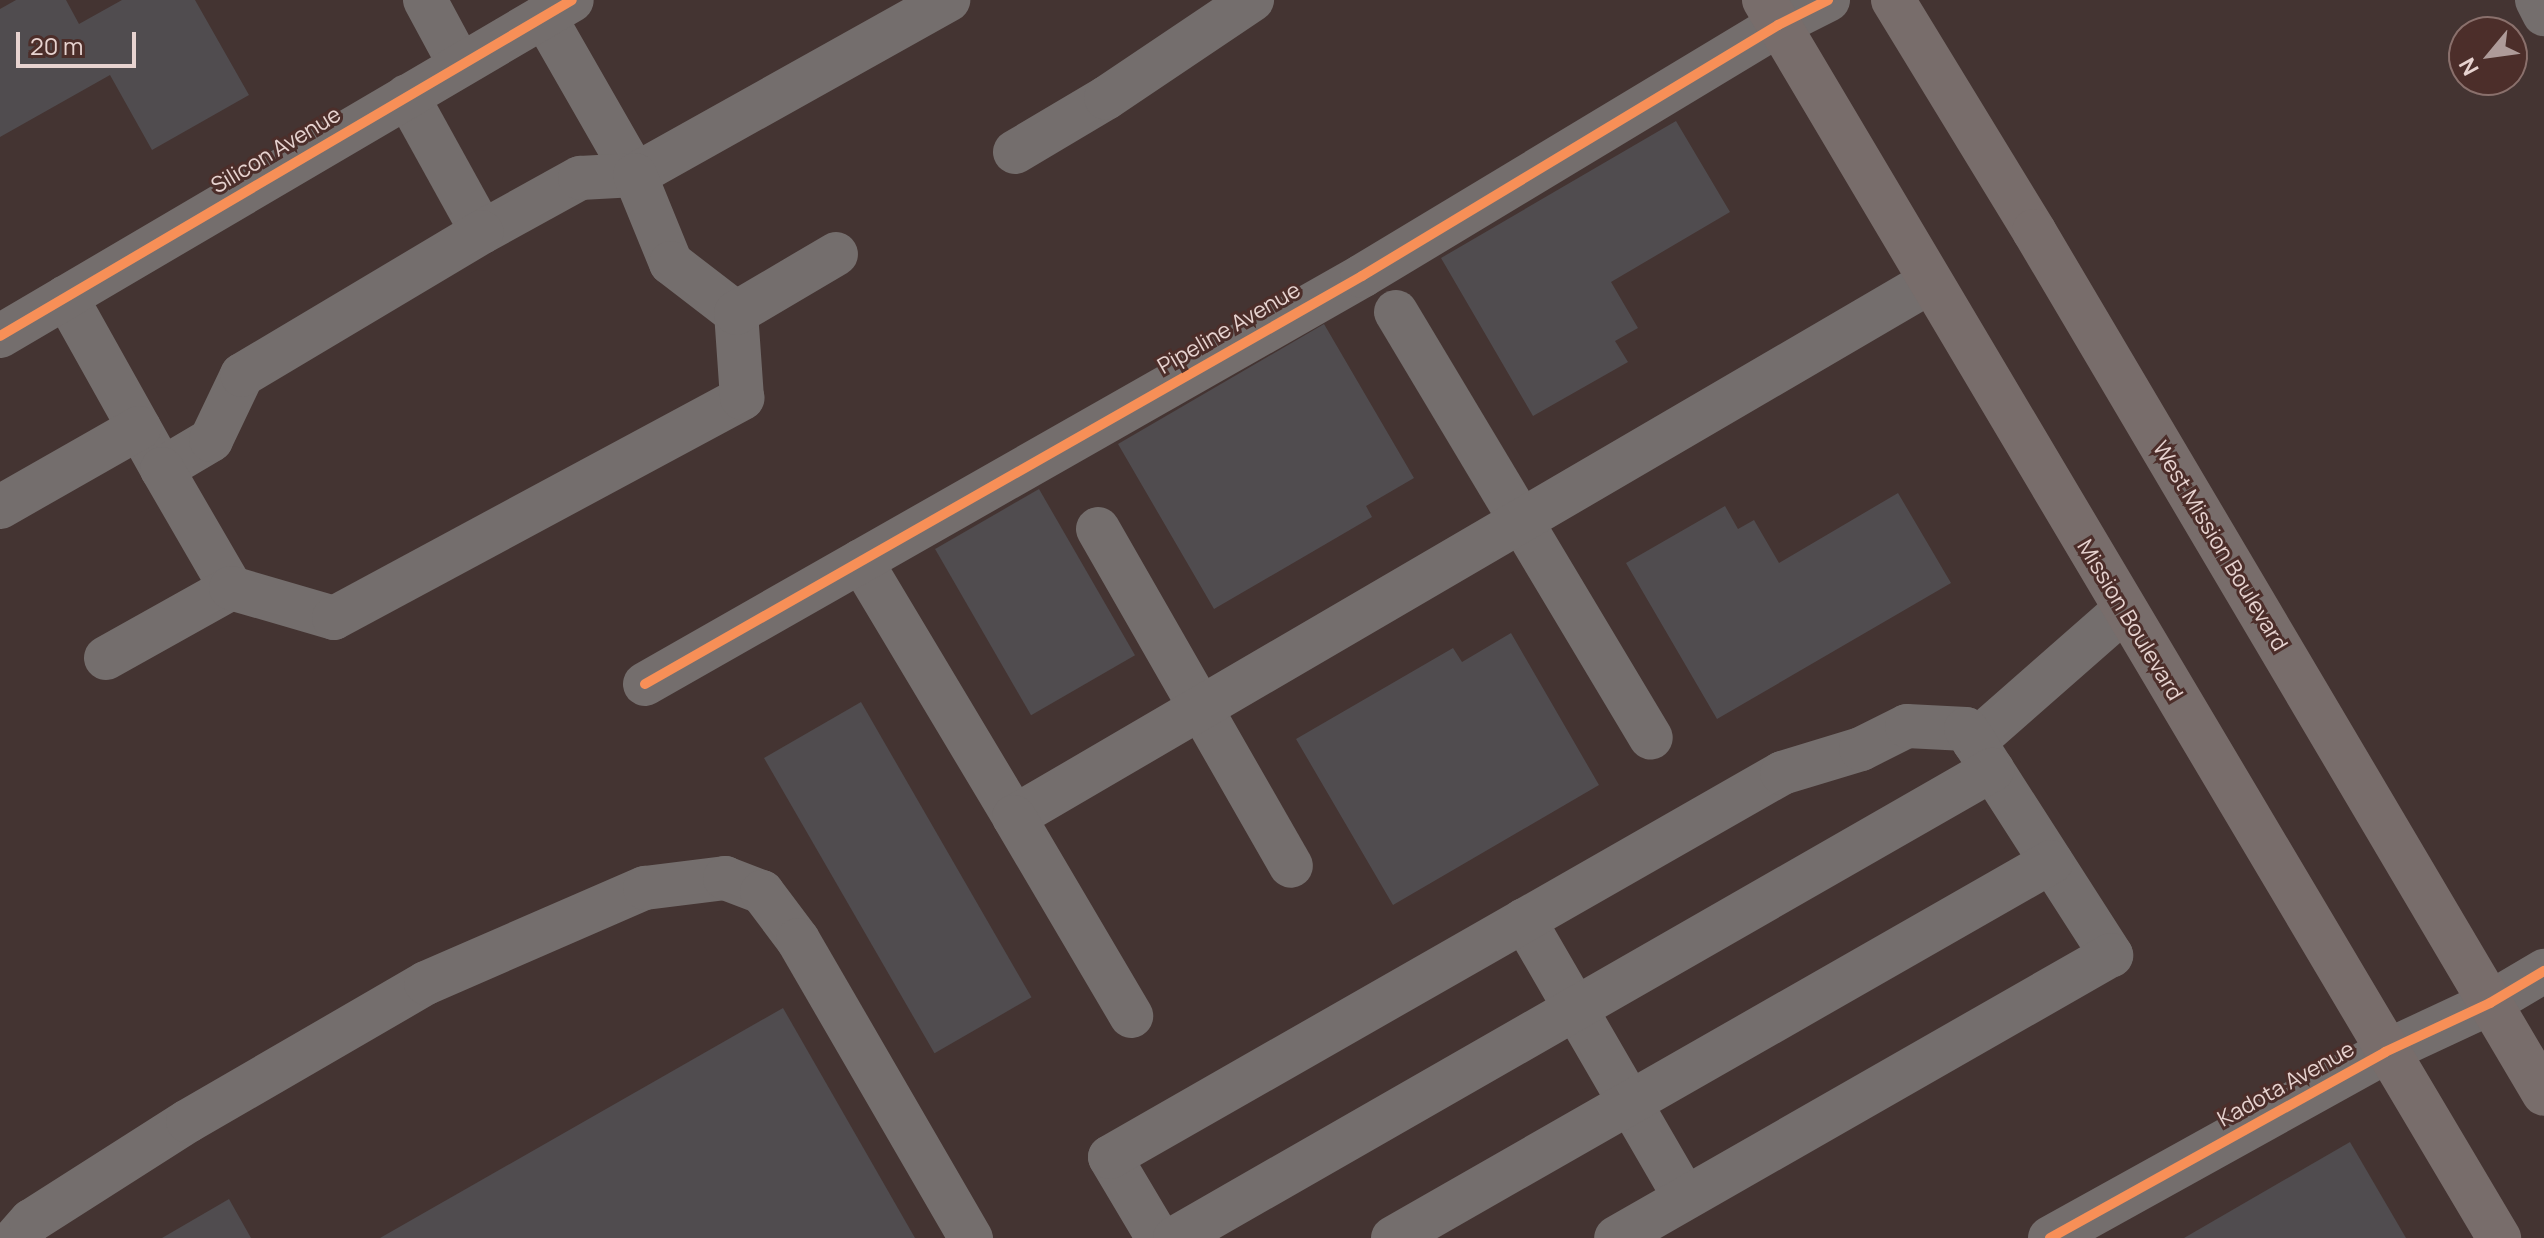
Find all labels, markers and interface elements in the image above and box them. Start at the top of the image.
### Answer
scale bar [20,16,140,66]
north arrow [2448,16,2528,96]
text: 20 m [30,29,83,62]
text: N [2452,52,2486,81]
street label: Silicon Avenue [206,101,346,199]
street label: Pipeline Avenue [1153,277,1305,379]
street label: West Mission Boulevard [2147,436,2293,656]
street label: Mission Boulevard [2072,535,2188,705]
street label: Kadota Avenue [2213,1036,2359,1132]

